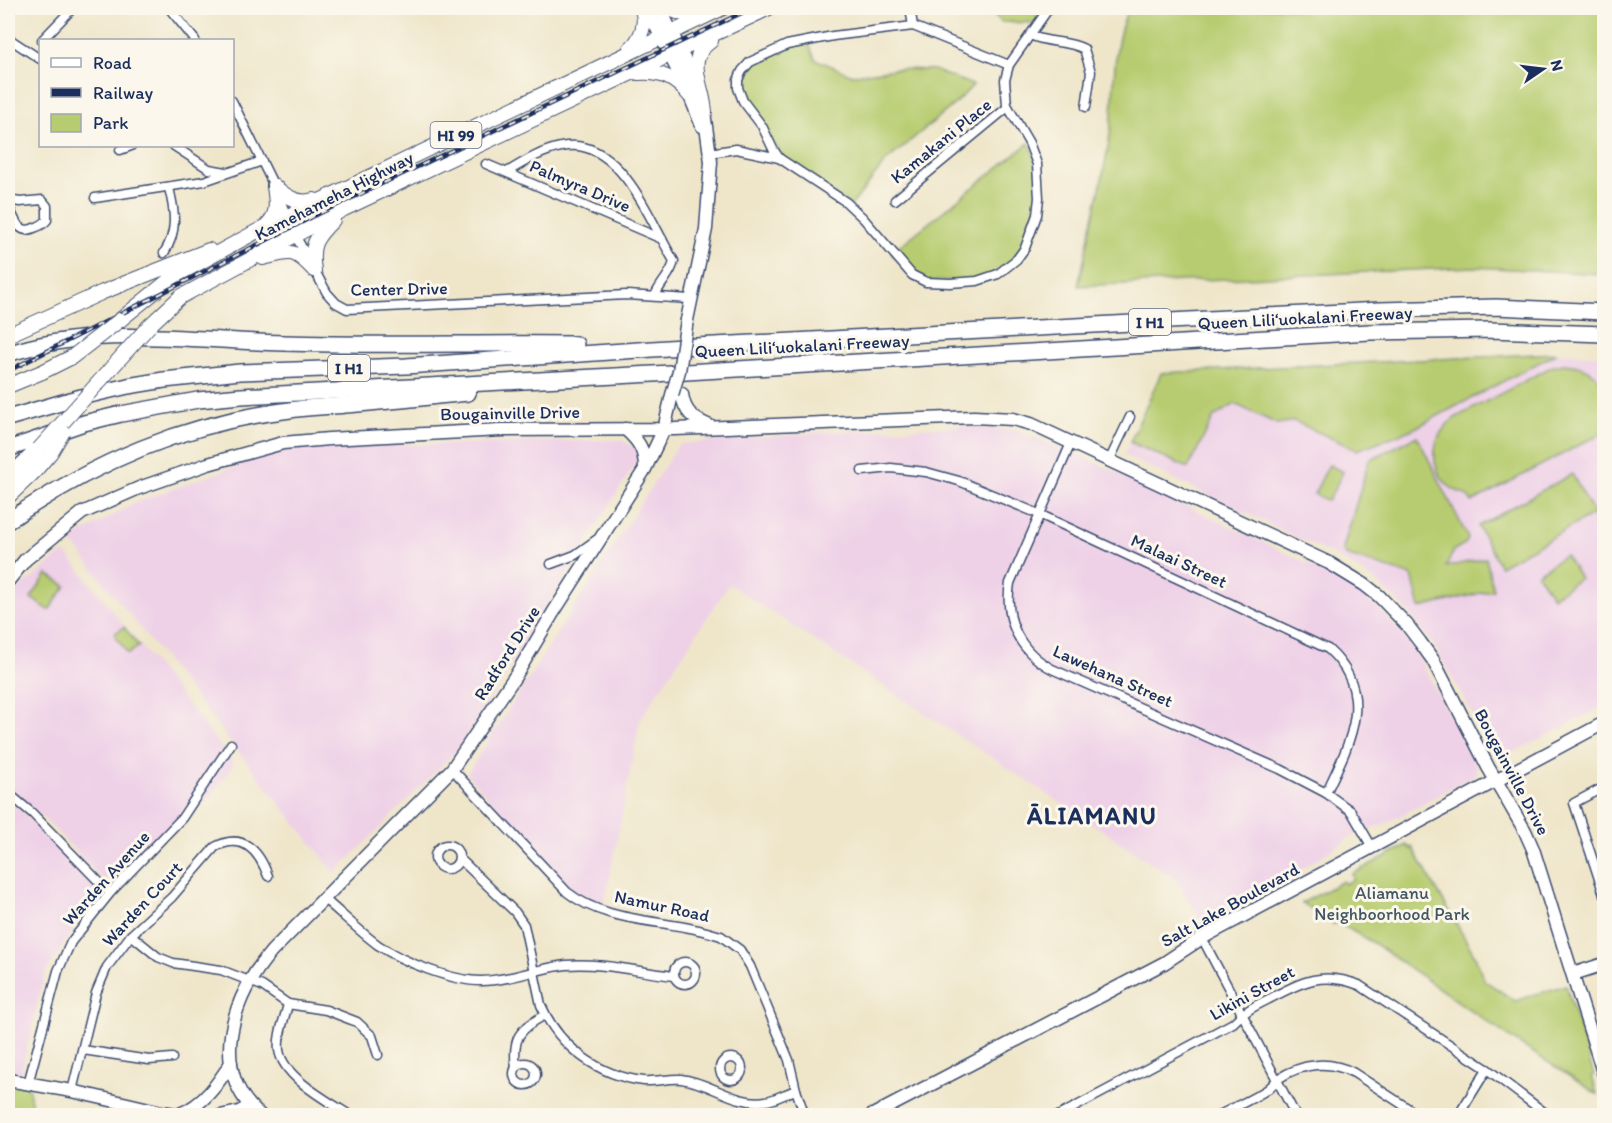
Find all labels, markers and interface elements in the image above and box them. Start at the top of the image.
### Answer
legend [39,39,234,147]
north arrow [1513,39,1573,99]
text: Road [93,52,132,74]
text: N [1547,58,1568,73]
text: Railway [93,82,154,104]
street label: Kamakani Place [886,94,996,188]
text: Park [93,112,128,134]
road number: HI 99 [430,122,482,148]
street label: Kamehameha Highway [251,146,418,246]
street label: Palmyra Drive [526,155,634,217]
street label: Center Drive [350,277,448,301]
street label: Queen Liliʻuokalani Freeway [1197,301,1413,335]
road number: I H1 [1129,309,1171,335]
street label: Queen Liliʻuokalani Freeway [694,329,910,363]
road number: I H1 [328,355,370,381]
street label: Bougainville Drive [440,401,580,425]
street label: Malaai Street [1127,529,1231,593]
street label: Radford Drive [469,602,545,704]
street label: Lawehana Street [1050,640,1177,712]
street label: Bougainville Drive [1469,705,1555,839]
district label: ĀLIAMANU [1026,801,1157,830]
street label: Warden Avenue [58,826,154,930]
street label: Warden Court [97,857,187,951]
street label: Salt Lake Boulevard [1157,858,1303,952]
park label: Aliamanu Neighboorhood Park [1314,882,1470,925]
street label: Namur Road [612,885,712,927]
street label: Likini Street [1206,961,1299,1025]

